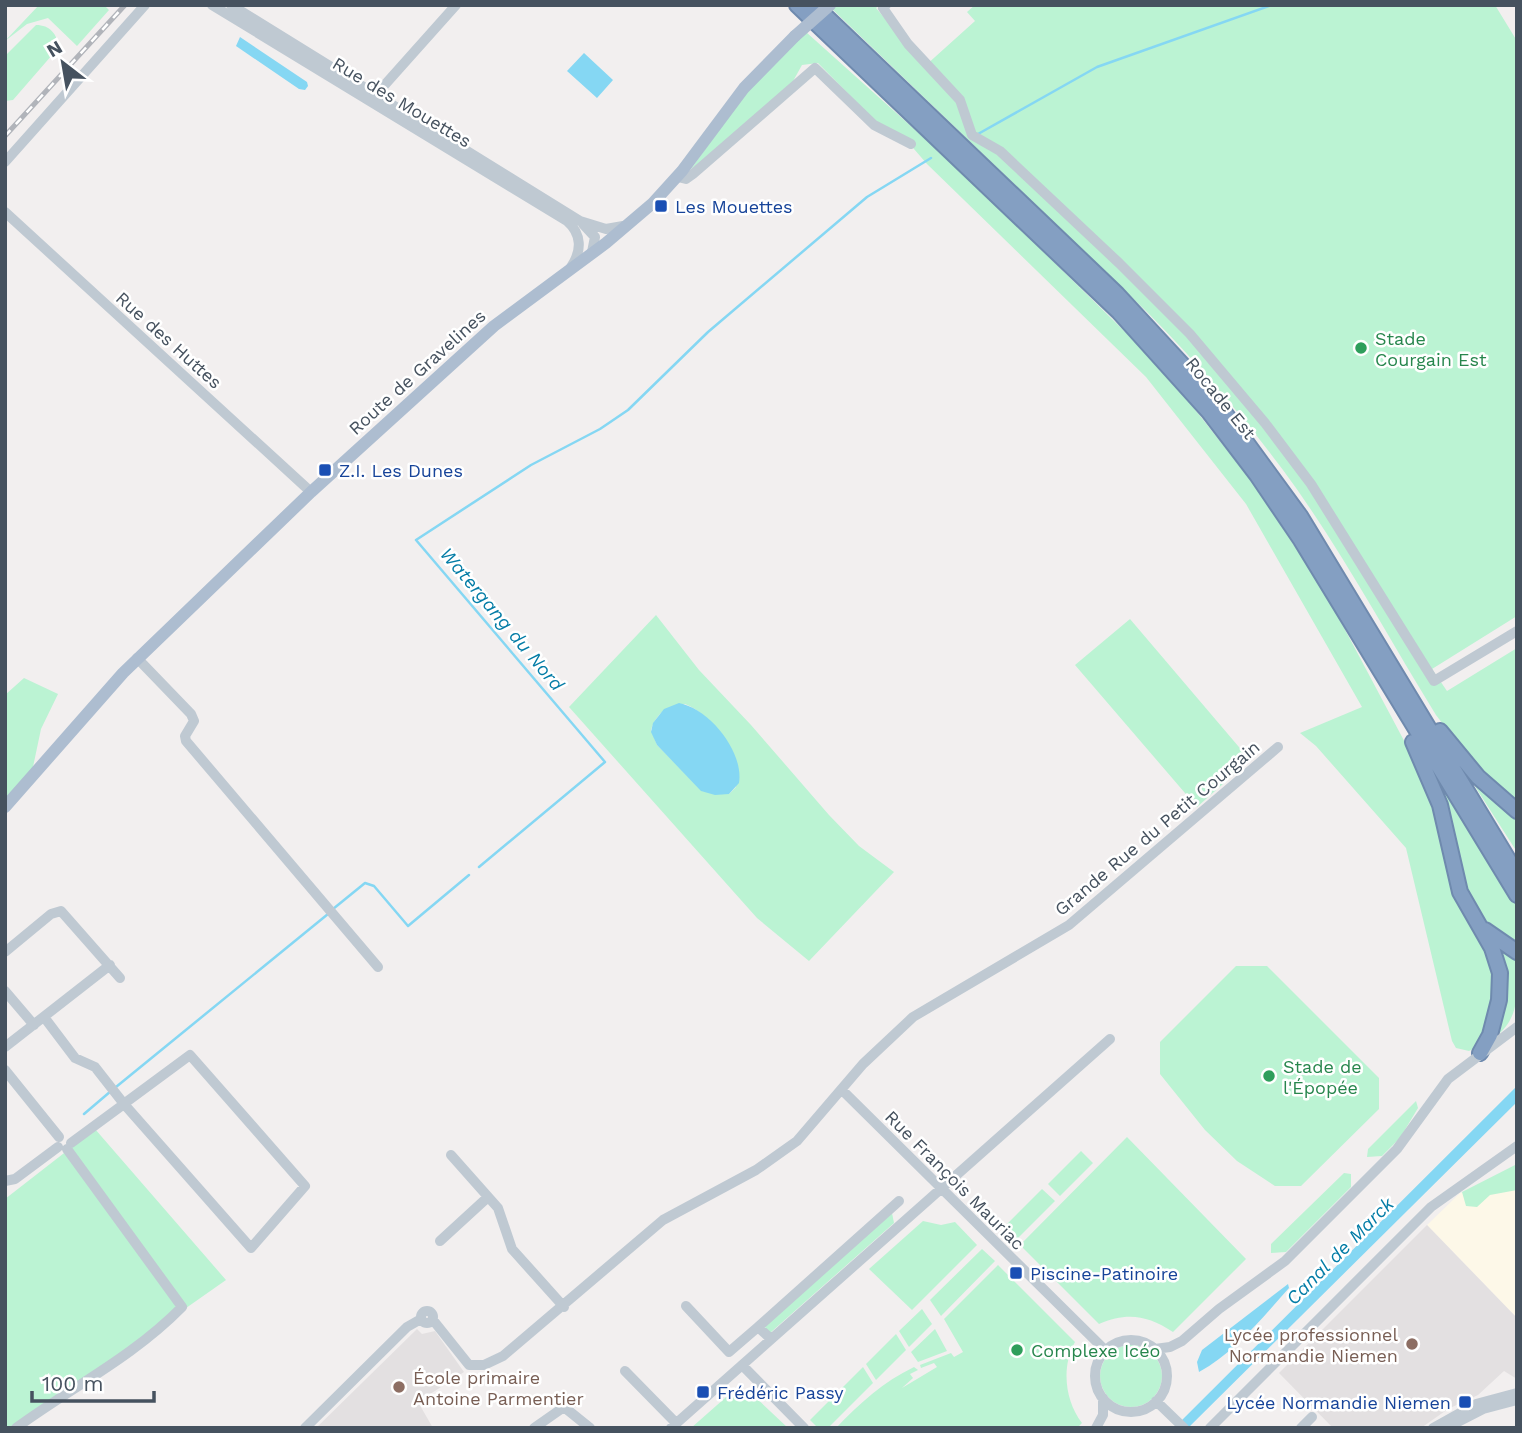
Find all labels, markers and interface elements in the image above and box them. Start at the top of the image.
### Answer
north arrow [28,28,98,98]
text: N [43,35,66,62]
street label: Rue des Mouettes [329,52,475,152]
place label: Les Mouettes [675,196,793,217]
marker: Les Mouettes [653,198,669,214]
street label: Rue des Huttes [112,287,226,393]
street label: Route de Gravelines [344,305,490,439]
place label: Stade Courgain Est [1375,328,1487,370]
marker: Stade Courgain Est [1353,340,1369,356]
street label: Rocade Est [1182,353,1261,443]
place label: Z.I. Les Dunes [339,460,463,481]
marker: Z.I. Les Dunes [317,462,333,478]
water label: Watergang du Nord [435,543,570,696]
street label: Grande Rue du Petit Courgain [1050,736,1264,920]
place label: Stade de l'Épopée [1283,1056,1362,1098]
marker: Stade de l'Épopée [1261,1068,1277,1084]
street label: Rue François Mauriac [881,1106,1029,1254]
water label: Canal de Marck [1281,1192,1399,1310]
place label: Piscine-Patinoire [1030,1263,1178,1284]
marker: Piscine-Patinoire [1008,1265,1024,1281]
place label: Lycée professionnel Normandie Niemen [1224,1324,1398,1366]
marker: Lycée professionnel Normandie Niemen [1404,1336,1420,1352]
place label: Complexe Icéo [1031,1340,1160,1361]
marker: Complexe Icéo [1009,1342,1025,1358]
scale bar [32,1360,154,1404]
place label: École primaire Antoine Parmentier [413,1367,584,1409]
text: 100 m [42,1371,104,1396]
marker: École primaire Antoine Parmentier [391,1379,407,1395]
place label: Frédéric Passy [717,1382,844,1403]
marker: Frédéric Passy [695,1384,711,1400]
place label: Lycée Normandie Niemen [1226,1392,1451,1413]
marker: Lycée Normandie Niemen [1457,1394,1473,1410]

